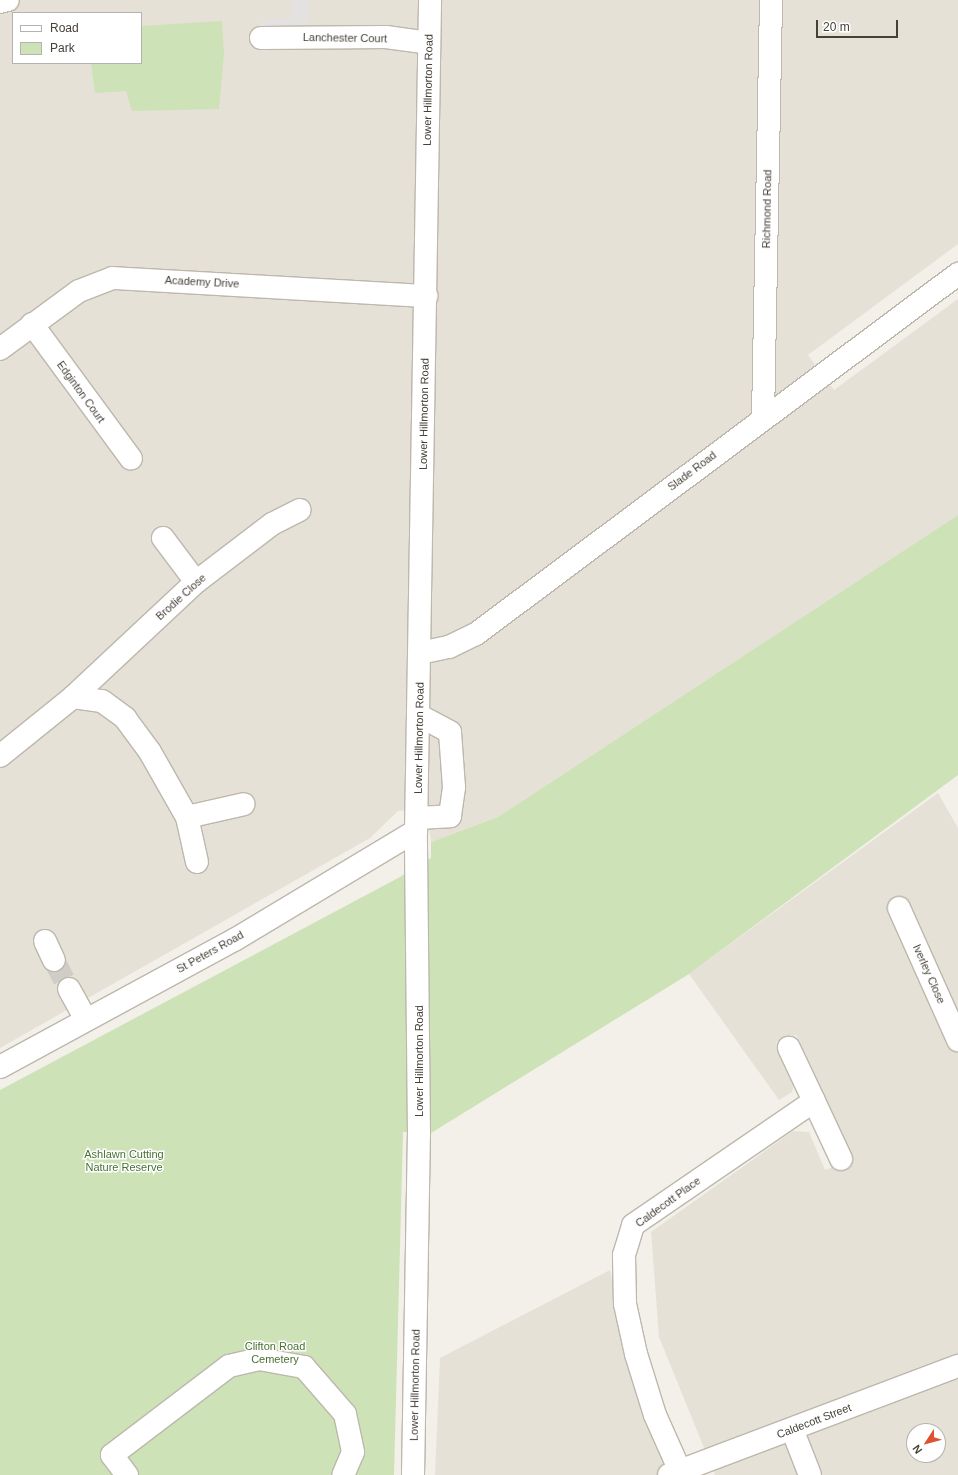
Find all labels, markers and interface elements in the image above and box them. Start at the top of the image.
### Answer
legend [12,12,142,64]
scale bar [818,12,900,38]
text: 20 m [823,20,850,34]
text: Road [50,21,79,35]
street label: Lanchester Court [303,31,387,45]
street label: Lower Hillmorton Road [420,34,436,146]
text: Park [50,41,75,55]
street label: Richmond Road [760,169,774,249]
street label: Academy Drive [164,273,240,291]
street label: Edginton Court [54,358,108,426]
street label: Lower Hillmorton Road [416,358,432,470]
street label: Slade Road [665,448,719,494]
street label: Brodie Close [153,571,209,623]
street label: Lower Hillmorton Road [411,682,427,794]
street label: St Peters Road [174,928,246,976]
street label: Iverley Close [910,942,948,1006]
street label: Lower Hillmorton Road [412,1005,426,1117]
park label: Ashlawn Cutting Nature Reserve [84,1148,164,1174]
street label: Caldecott Place [633,1174,703,1230]
street label: Lower Hillmorton Road [407,1329,423,1441]
park label: Clifton Road Cemetery [245,1340,305,1366]
street label: Caldecott Street [775,1401,853,1441]
north arrow [906,1423,946,1463]
text: N [910,1443,924,1456]

